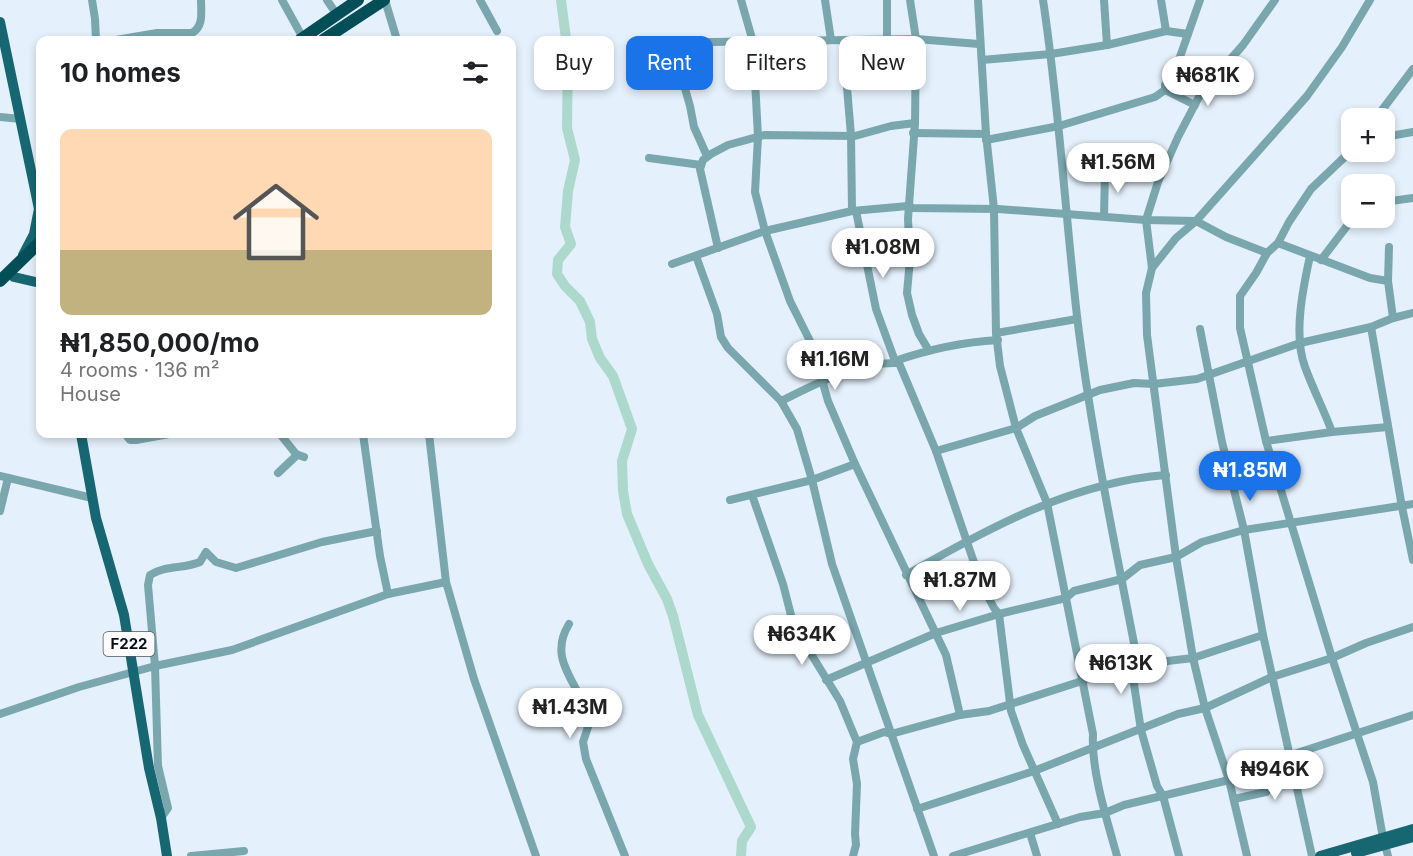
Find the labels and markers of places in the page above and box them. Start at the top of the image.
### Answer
pin: ₦681K [1166,56,1250,107]
pin: ₦1.56M [1069,143,1167,194]
pin: ₦1.08M [834,228,932,279]
pin: ₦1.16M [786,340,884,391]
pin: ₦1.85M [1201,451,1299,502]
pin: ₦1.87M [911,561,1009,612]
pin: ₦634K [760,615,844,666]
pin: ₦613K [1079,644,1163,695]
pin: ₦1.43M [521,688,619,739]
pin: ₦946K [1233,750,1317,801]

